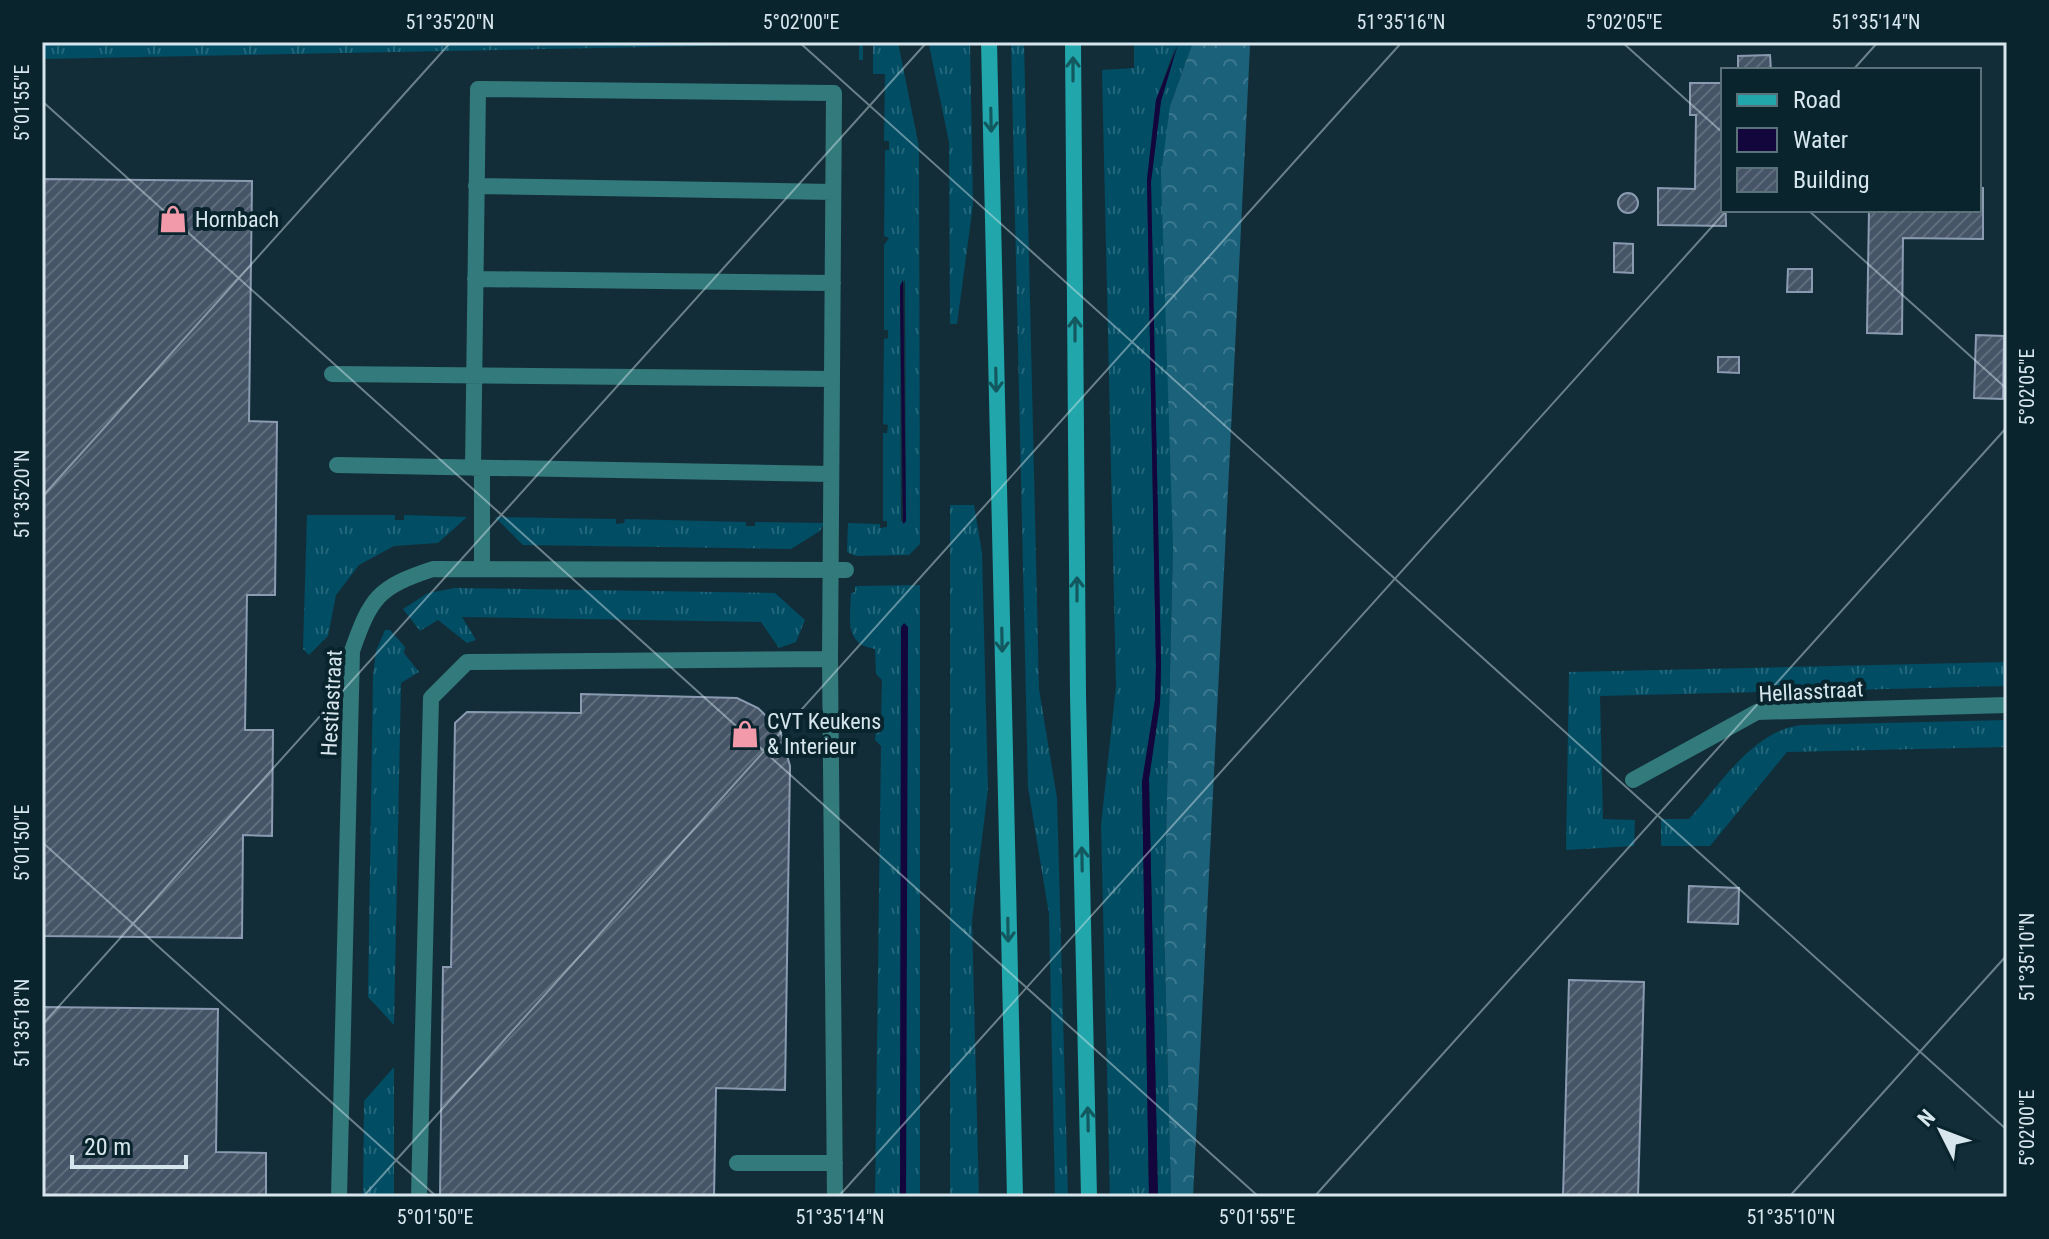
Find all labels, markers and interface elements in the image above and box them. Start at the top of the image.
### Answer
text: 51°35'20"N [405,10,495,34]
text: 5°02'00"E [763,10,839,34]
text: 51°35'16"N [1356,10,1446,34]
text: 5°02'05"E [1586,10,1662,34]
text: 51°35'14"N [1831,10,1921,34]
one-way arrow [1065,56,1081,83]
text: 5°01'55"E [10,65,34,141]
legend [1721,68,1981,212]
text: Road [1793,86,1841,114]
one-way arrow [983,106,998,133]
text: Water [1793,126,1848,154]
text: Building [1793,166,1870,194]
shop icon: Hornbach [158,204,188,234]
place label: Hornbach [195,207,279,232]
one-way arrow [1067,316,1083,343]
text: 5°02'05"E [2015,349,2039,425]
one-way arrow [989,366,1004,393]
text: 51°35'20"N [10,449,34,539]
one-way arrow [1070,576,1085,603]
one-way arrow [994,626,1010,653]
street label: Hestiastraat [316,649,347,757]
street label: Hellasstraat [1758,676,1864,707]
place label: CVT Keukens & Interieur [767,709,881,759]
shop icon: CVT Keukens & Interieur [730,719,760,749]
text: 5°01'50"E [10,805,34,881]
one-way arrow [1074,846,1090,873]
text: 51°35'10"N [2015,912,2039,1002]
one-way arrow [1001,916,1016,943]
text: 51°35'18"N [10,978,34,1068]
text: 5°02'00"E [2015,1090,2039,1166]
north arrow [1901,1091,1981,1171]
text: N [1913,1105,1940,1131]
one-way arrow [1080,1106,1095,1133]
scale bar [72,1119,186,1169]
text: 20 m [84,1133,131,1161]
text: 5°01'50"E [397,1205,473,1229]
text: 51°35'14"N [795,1205,885,1229]
text: 5°01'55"E [1219,1205,1295,1229]
text: 51°35'10"N [1746,1205,1836,1229]

